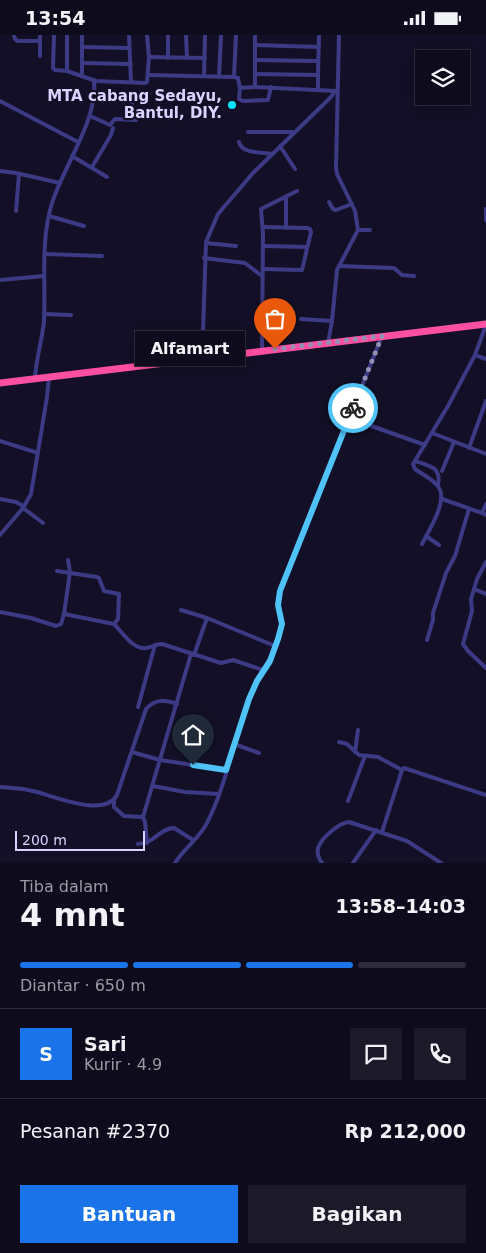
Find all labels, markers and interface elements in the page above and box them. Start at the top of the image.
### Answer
text: 13:54 [25,7,85,29]
map controls [415,50,470,105]
button: layers [415,50,470,105]
place label: MTA cabang Sedayu, Bantul, DIY. [47,87,222,122]
marker: MTA cabang Sedayu, Bantul, DIY. [226,99,238,111]
pin [254,298,296,349]
icon: bag [261,305,289,333]
callout: Alfamart [135,331,245,367]
text: Alfamart [151,339,229,358]
courier [328,383,378,433]
icon: bike [339,394,367,422]
pin [172,714,214,765]
icon: home [179,721,207,749]
scale bar [15,828,145,851]
text: 200 m [22,832,67,848]
text: Tiba dalam [20,877,109,896]
text: 13:58–14:03 [336,895,466,917]
text: 4 mnt [20,896,125,934]
text: Diantar · 650 m [20,976,146,995]
button: chat [350,1028,402,1080]
button: phone [414,1028,466,1080]
text: Sari [84,1033,126,1055]
text: S [39,1043,53,1065]
text: Kurir · 4.9 [84,1055,162,1074]
text: Pesanan #2370 [20,1120,170,1142]
text: Rp 212,000 [345,1120,466,1142]
button: Bantuan [20,1185,238,1243]
button: Bagikan [248,1185,466,1243]

